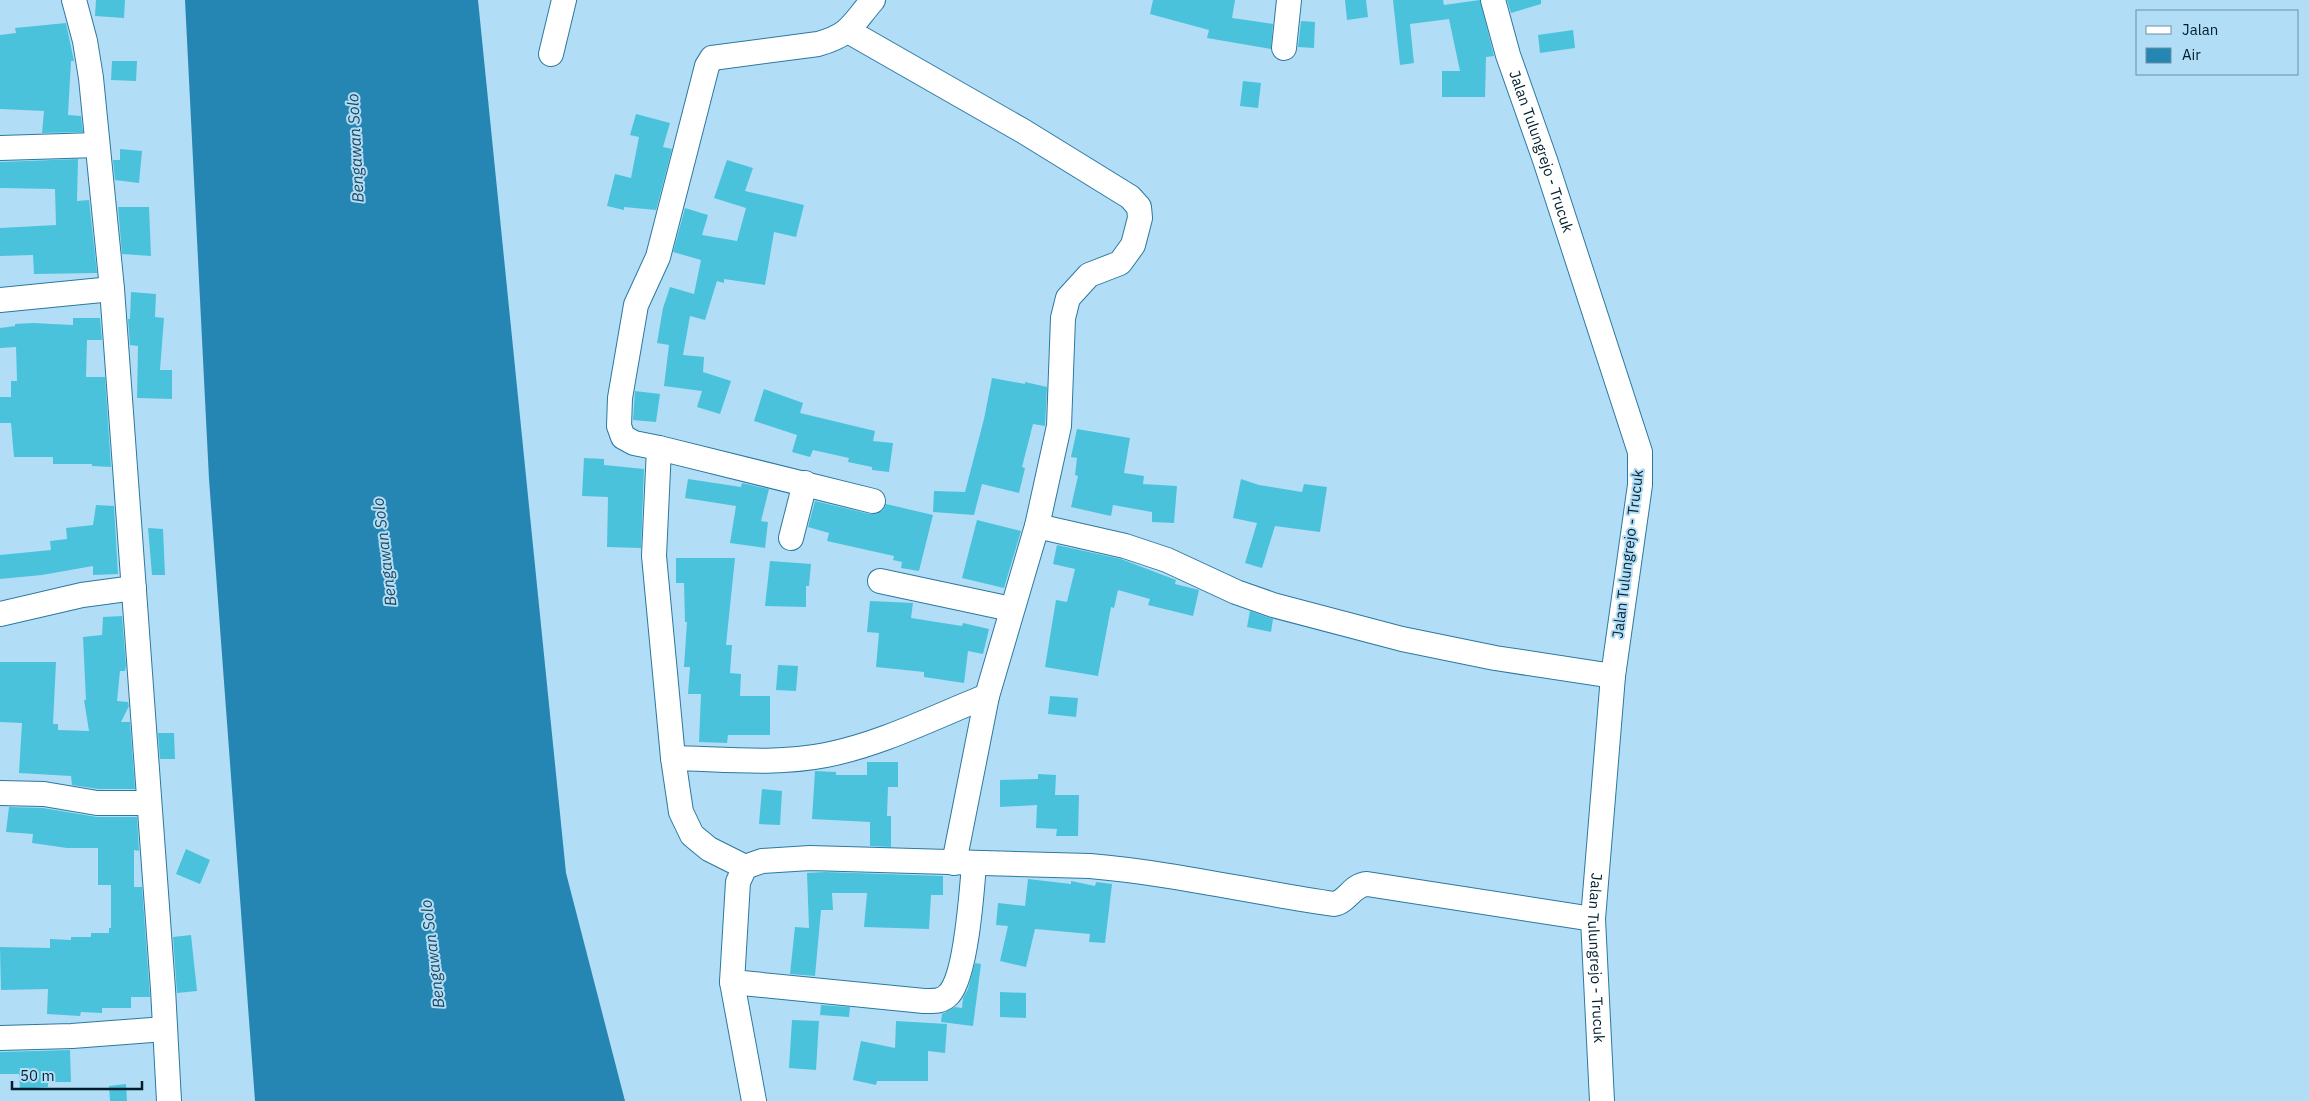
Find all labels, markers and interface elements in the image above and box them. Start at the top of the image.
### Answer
legend [2136,10,2299,75]
text: Jalan [2182,20,2218,39]
text: Air [2182,45,2201,64]
street label: Jalan Tulungrejo - Trucuk [1505,68,1578,235]
water label: Bengawan Solo [342,93,368,203]
street label: Jalan Tulungrejo - Trucuk [1608,468,1647,639]
water label: Bengawan Solo [367,496,401,607]
street label: Jalan Tulungrejo - Trucuk [1584,872,1609,1043]
water label: Bengawan Solo [415,898,449,1009]
scale bar [12,1058,142,1090]
text: 50 m [20,1066,55,1085]

